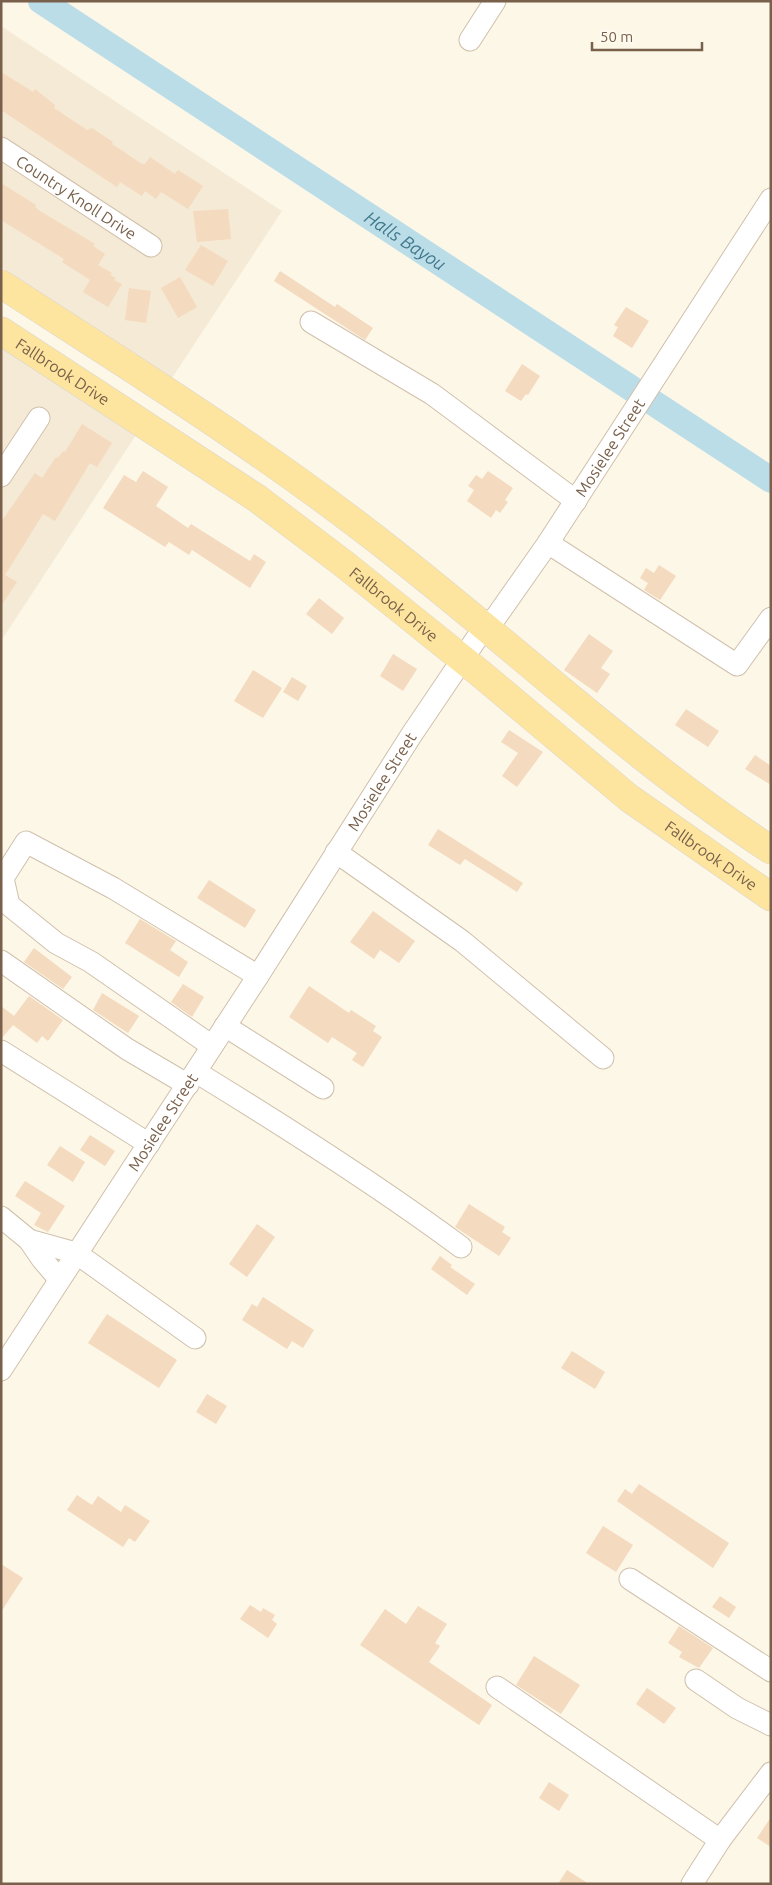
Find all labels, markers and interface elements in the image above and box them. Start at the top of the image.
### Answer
scale bar [592,20,702,52]
text: 50 m [600,28,633,45]
street label: Country Knoll Drive [13,151,140,243]
water label: Halls Bayou [361,206,450,274]
street label: Fallbrook Drive [13,334,113,409]
street label: Mosielee Street [572,395,649,500]
street label: Fallbrook Drive [346,563,442,645]
street label: Mosielee Street [344,728,420,834]
street label: Fallbrook Drive [662,817,761,894]
street label: Mosielee Street [124,1069,202,1174]

